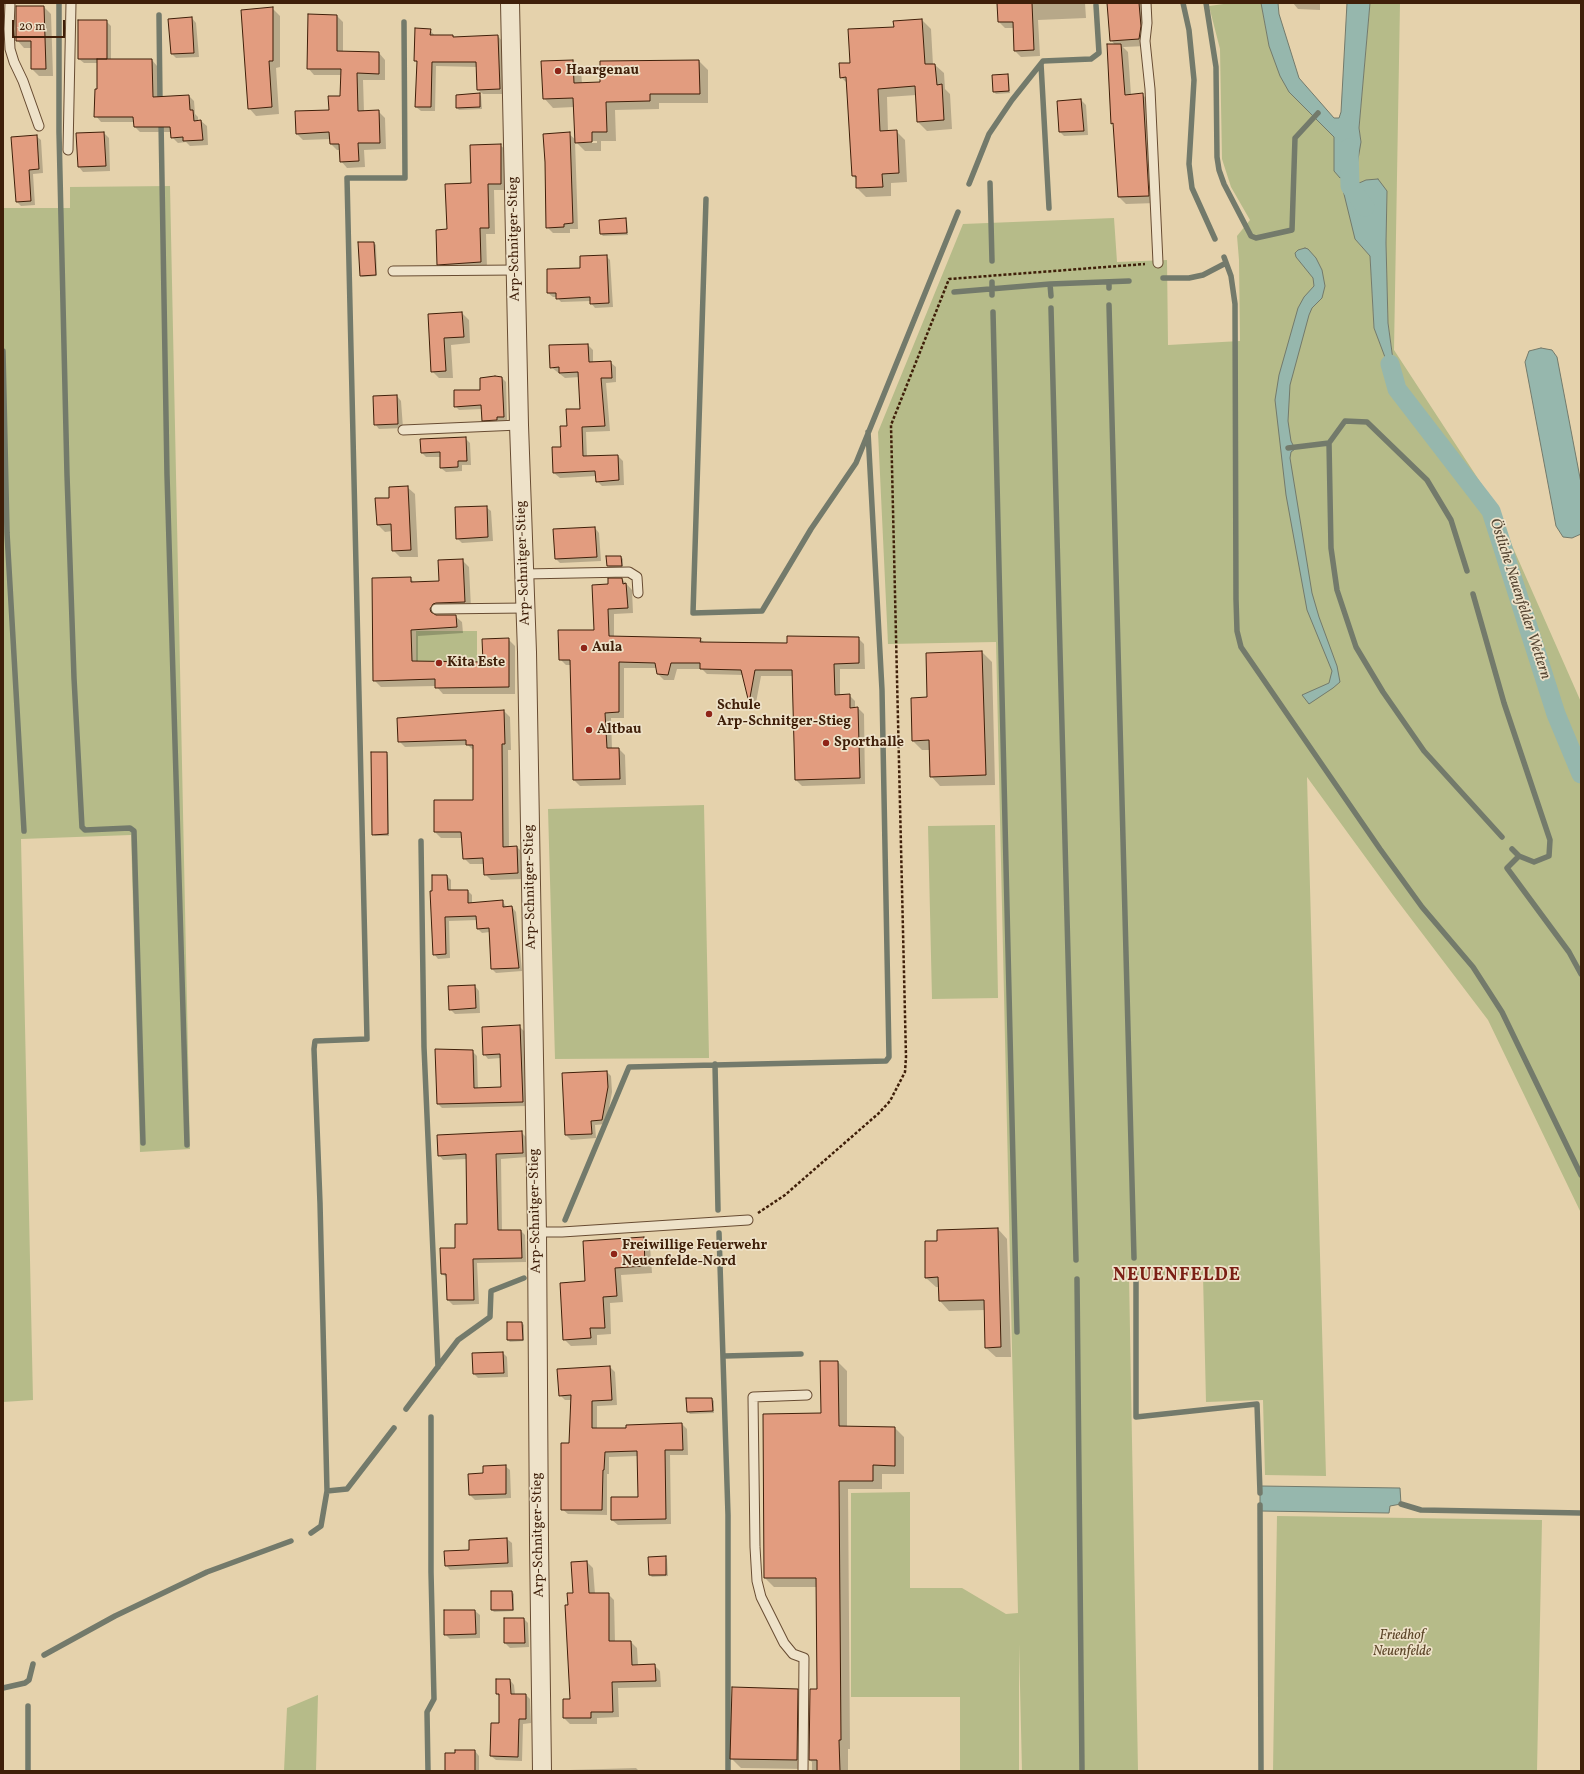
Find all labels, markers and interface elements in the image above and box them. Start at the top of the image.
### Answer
scale bar [14,12,67,38]
text: 20 m [19,19,46,35]
place label: Haargenau [566,63,639,79]
marker: Haargenau [553,66,563,76]
street label: Arp-Schnitger-Stieg [506,176,524,302]
street label: Arp-Schnitger-Stieg [513,500,535,626]
water label: Östliche Neuenfelder Wettern [1484,516,1554,682]
place label: Aula [592,640,622,656]
marker: Aula [579,643,589,653]
place label: Kita Este [447,655,505,671]
marker: Kita Este [434,658,444,668]
place label: Schule Arp-Schnitger-Stieg [717,698,851,730]
marker: Schule Arp-Schnitger-Stieg [704,709,714,719]
place label: Altbau [597,722,641,738]
marker: Altbau [584,725,594,735]
place label: Sporthalle [834,735,904,751]
marker: Sporthalle [821,738,831,748]
street label: Arp-Schnitger-Stieg [522,824,540,950]
street label: Arp-Schnitger-Stieg [527,1148,545,1274]
place label: Freiwillige Feuerwehr Neuenfelde-Nord [622,1238,767,1270]
marker: Freiwillige Feuerwehr Neuenfelde-Nord [609,1249,619,1259]
district label: NEUENFELDE [1113,1266,1241,1288]
street label: Arp-Schnitger-Stieg [530,1472,548,1598]
park label: Friedhof Neuenfelde [1373,1628,1431,1660]

